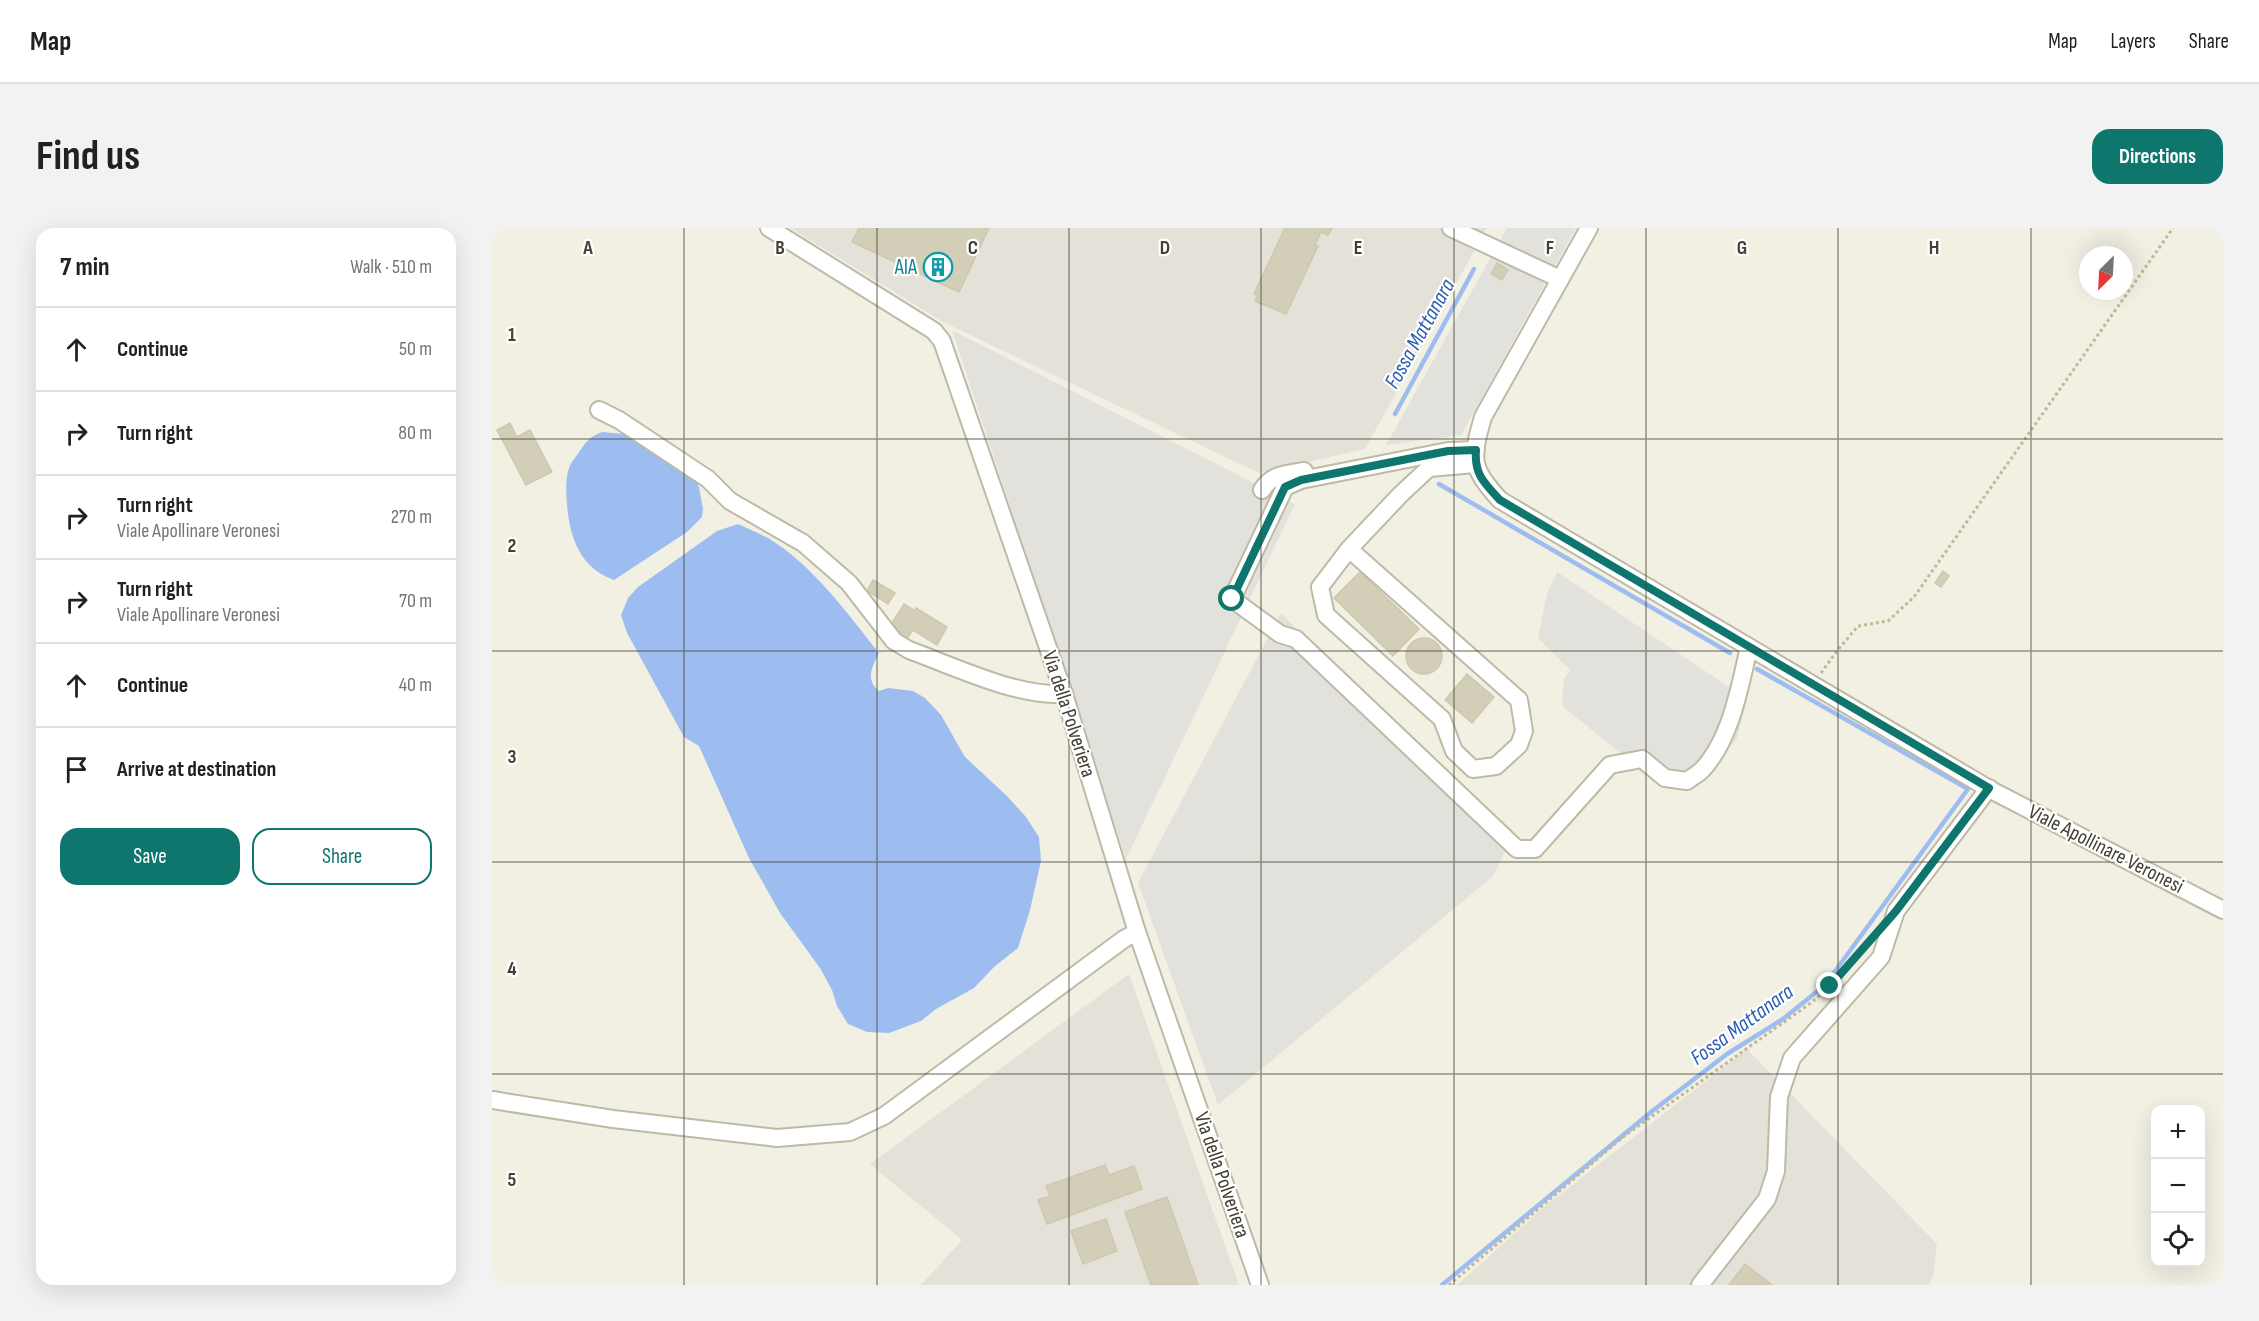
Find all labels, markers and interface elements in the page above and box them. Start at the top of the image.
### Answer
text: Map [30,25,71,58]
text: Map [2048,29,2077,54]
text: Layers [2110,29,2156,54]
text: Share [2189,29,2229,54]
button: Directions [2092,129,2223,184]
text: Find us [36,131,140,182]
text: A [582,236,593,260]
text: B [775,236,785,260]
text: C [968,236,978,260]
text: D [1160,236,1170,260]
text: E [1354,236,1362,260]
text: F [1546,236,1554,260]
text: G [1737,236,1747,260]
text: H [1929,236,1939,260]
north arrow [2079,246,2133,300]
building icon: AIA [922,251,954,283]
text: 7 min [60,252,109,283]
text: Walk · 510 m [350,255,432,279]
place label: AIA [894,255,918,280]
water label: Fossa Mattanara [1379,274,1461,393]
text: 1 [508,323,516,347]
icon: ahead [60,333,93,366]
text: Continue [117,336,188,363]
text: 50 m [399,337,432,361]
icon: right [60,417,93,450]
text: Turn right [117,420,193,447]
text: 80 m [398,421,432,445]
text: Turn right [117,492,193,519]
icon: right [60,501,93,534]
text: 270 m [391,505,432,529]
text: Viale Apollinare Veronesi [117,519,280,543]
text: 2 [508,534,516,558]
text: Turn right [117,576,193,603]
icon: right [60,585,93,618]
route start [1218,585,1244,611]
text: 70 m [399,589,432,613]
text: Viale Apollinare Veronesi [117,603,280,627]
street label: Via della Polveriera [1037,648,1101,780]
icon: ahead [60,669,93,702]
text: Continue [117,672,188,699]
text: 40 m [399,673,432,697]
text: 3 [508,745,517,769]
icon: arrive [60,753,93,786]
text: Arrive at destination [117,756,276,783]
street label: Viale Apollinare Veronesi [2024,799,2188,899]
button: Save [60,828,240,885]
button: Share [252,828,432,885]
text: 4 [507,957,517,981]
route end [1816,972,1842,998]
water label: Fossa Mattanara [1685,978,1799,1071]
map controls [2151,1105,2205,1267]
button: + [2151,1105,2205,1159]
street label: Via della Polveriera [1189,1109,1255,1241]
button: − [2151,1159,2205,1213]
text: 5 [508,1168,517,1192]
button: locate [2151,1213,2205,1267]

